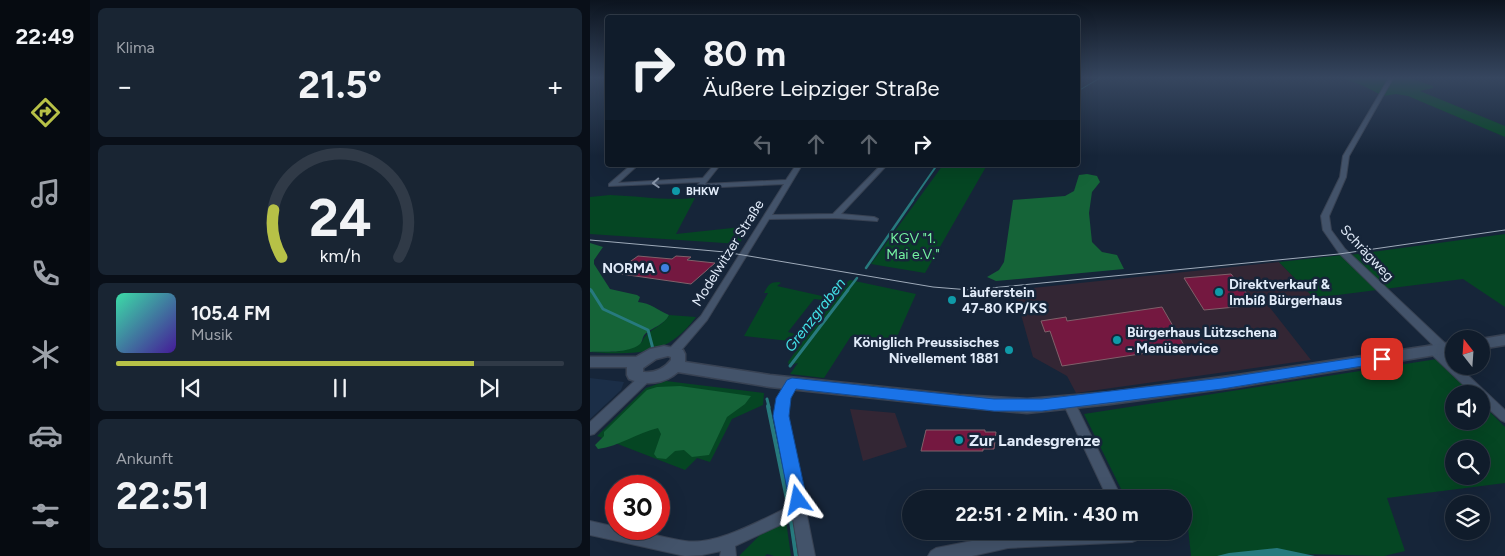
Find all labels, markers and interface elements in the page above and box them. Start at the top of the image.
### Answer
text: 22:49 [16,23,74,50]
text: 80 m [703,33,786,75]
icon: right [620,35,685,100]
text: Klima [116,38,155,57]
text: 21.5° [298,62,382,108]
text: − [116,69,133,103]
text: + [547,69,564,103]
text: Äußere Leipziger Straße [703,75,940,102]
icon: directions [28,95,63,130]
icon: left [749,130,777,158]
icon: ahead [802,130,830,158]
icon: ahead [855,130,883,158]
icon: right [908,130,936,158]
icon: music [28,176,63,211]
one-way arrow [652,177,660,188]
marker: BHKW [670,185,682,197]
place label: BHKW [686,185,719,198]
text: 24 [308,187,372,249]
street label: Modelwitzer Straße [688,196,768,309]
street label: Schrägweg [1337,221,1397,285]
park label: KGV "1. Mai e.V." [886,230,940,263]
text: km/h [320,245,360,266]
icon: phone [28,256,63,291]
place label: NORMA [602,260,655,277]
marker: NORMA [659,262,671,274]
water label: Grenzgraben [781,275,849,355]
place label: Direktverkauf & Imbiß Bürgerhaus [1229,276,1343,309]
place label: Läuferstein 47-80 KP/KS [962,284,1047,317]
marker: Direktverkauf & Imbiß Bürgerhaus [1213,286,1225,298]
marker: Läuferstein 47-80 KP/KS [946,294,958,306]
text: 105.4 FM [191,302,270,325]
place label: Bürgerhaus Lützschena - Menüservice [1127,324,1277,357]
text: Musik [191,325,232,344]
north arrow [1445,330,1490,375]
map controls [1445,330,1490,540]
place label: Königlich Preussisches Nivellement 1881 [853,334,999,367]
marker: Bürgerhaus Lützschena - Menüservice [1111,334,1123,346]
icon: climate [28,337,63,372]
pin [1361,338,1403,380]
marker: Königlich Preussisches Nivellement 1881 [1003,344,1015,356]
icon: arrive [1368,345,1396,373]
icon: previous [177,374,205,402]
icon: pause [326,374,354,402]
icon: next [475,374,503,402]
button: sound [1445,385,1490,430]
icon: car [28,418,63,453]
place label: Zur Landesgrenze [969,431,1100,450]
marker: Zur Landesgrenze [953,434,965,446]
button: search [1445,440,1490,485]
text: Ankunft [116,449,173,468]
text: 22:51 [116,473,210,519]
position arrow [771,473,823,525]
speed limit sign: 30 [605,475,670,540]
button: layers [1445,495,1490,540]
icon: filters [28,498,63,533]
text: 22:51 · 2 Min. · 430 m [955,503,1139,526]

